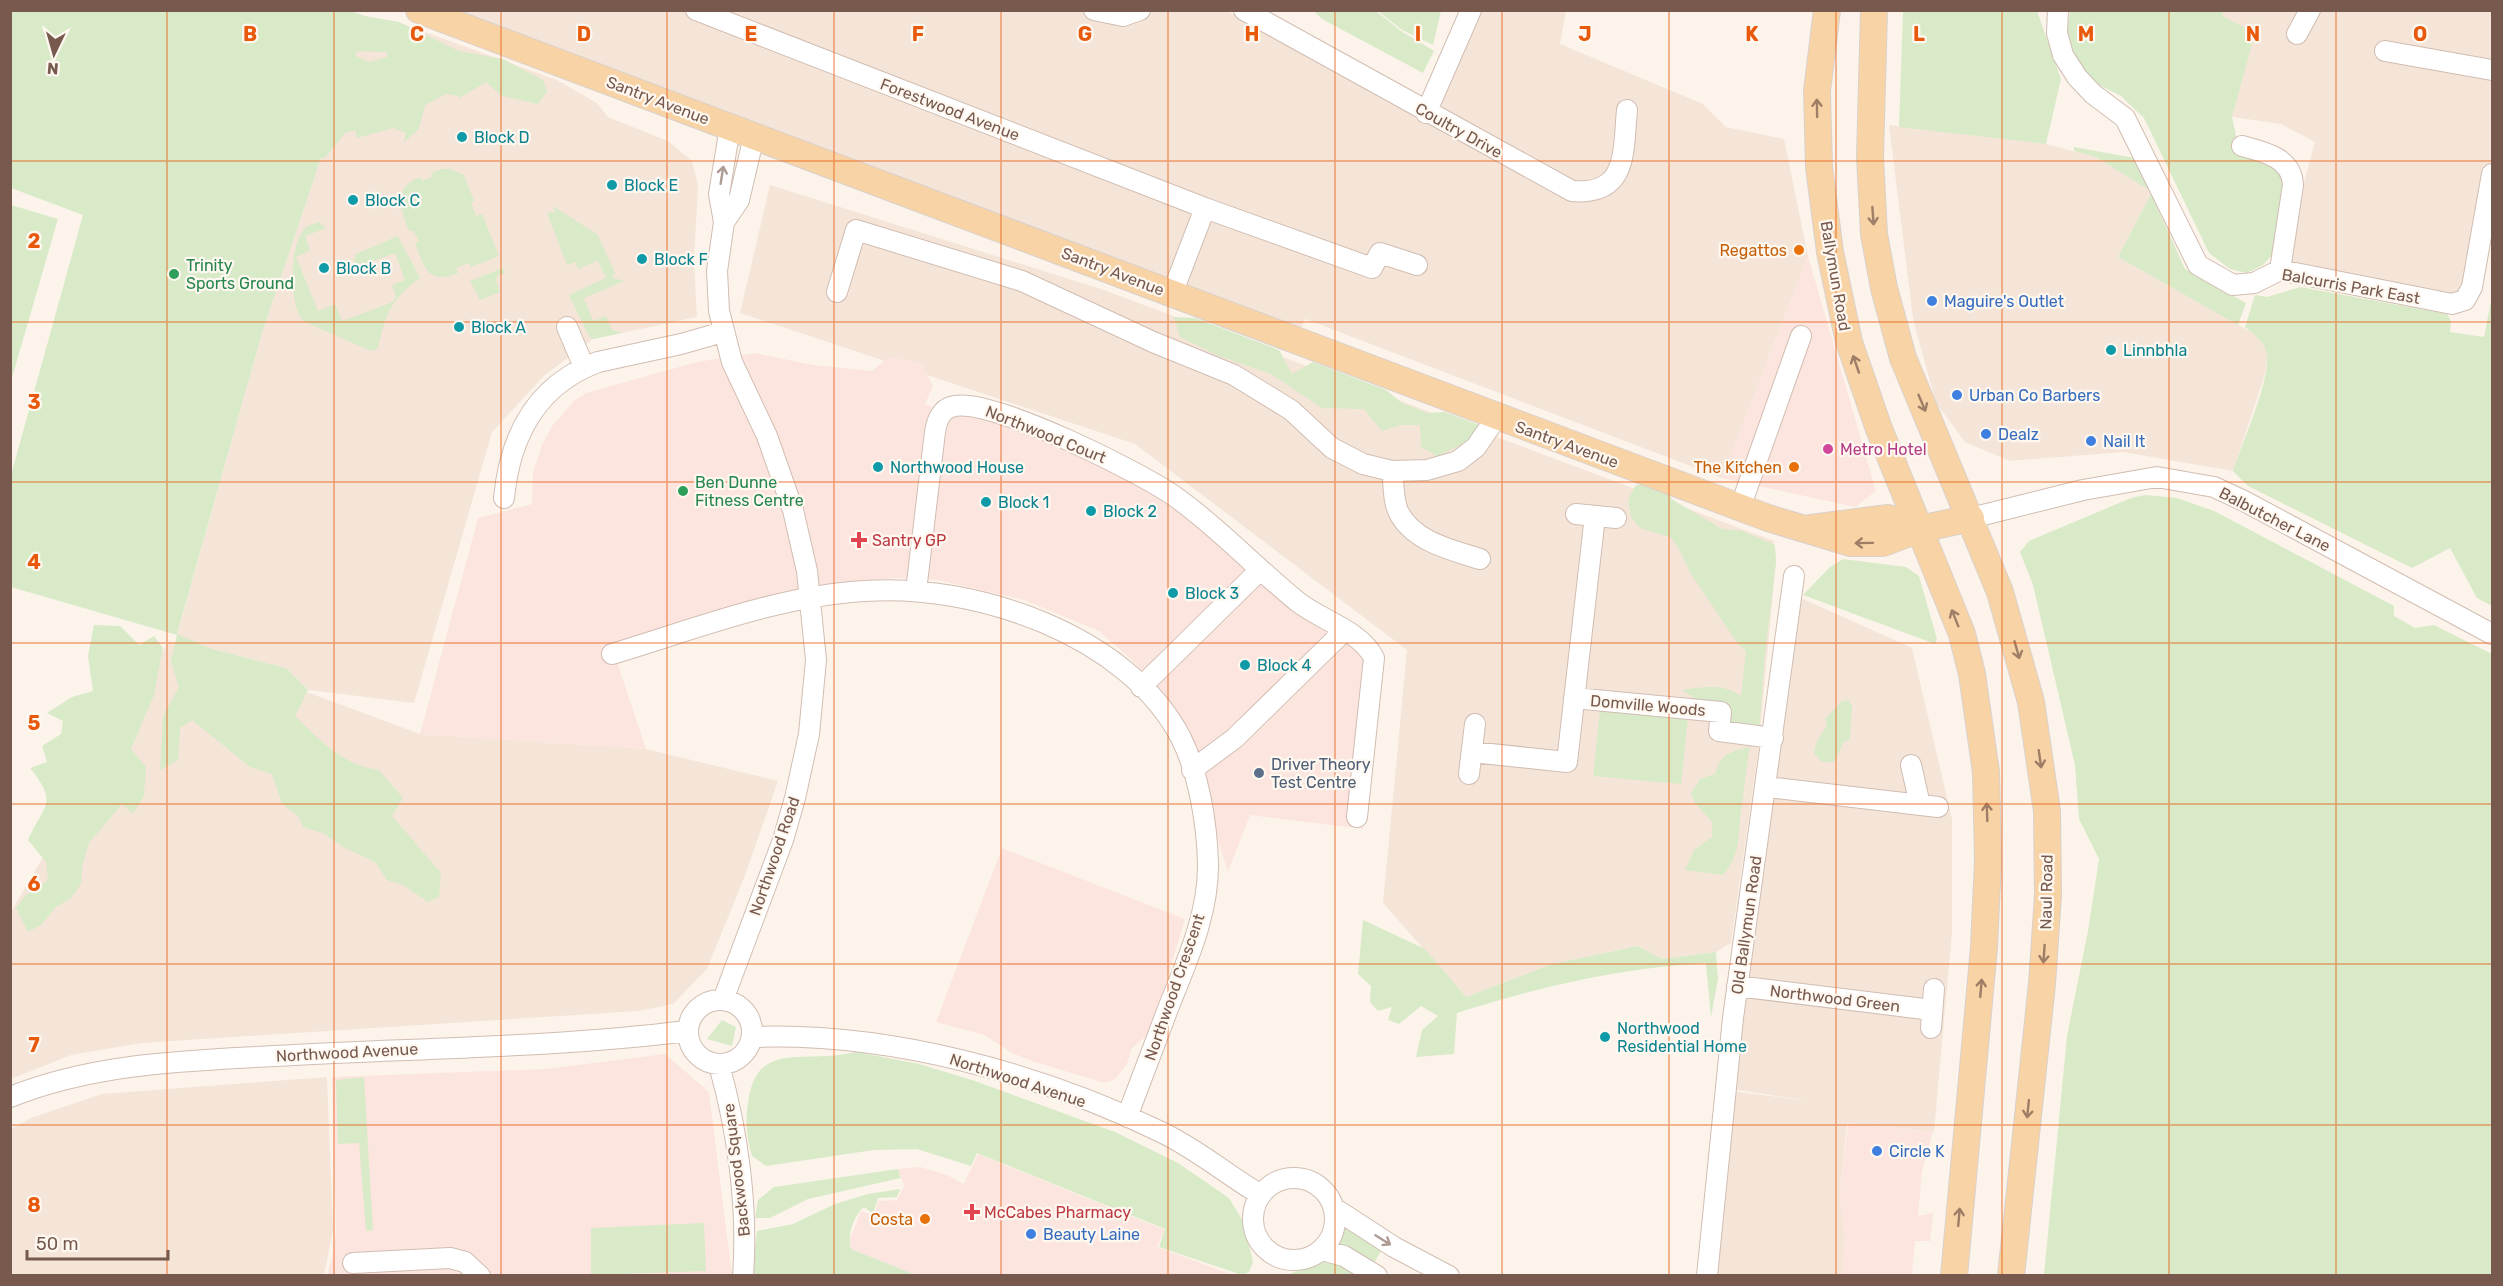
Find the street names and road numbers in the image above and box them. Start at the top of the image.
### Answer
street label: Santry Avenue [604,72,712,129]
street label: Forestwood Avenue [877,74,1022,145]
street label: Coultry Drive [1412,99,1506,162]
street label: Ballymun Road [1816,220,1855,333]
street label: Santry Avenue [1059,243,1167,300]
street label: Balcurris Park East [2280,265,2421,308]
street label: Northwood Court [983,402,1109,467]
street label: Santry Avenue [1513,417,1621,472]
street label: Balbutcher Lane [2216,483,2334,556]
street label: Domville Woods [1589,691,1706,720]
street label: Northwood Road [745,794,804,918]
street label: Naul Road [2036,854,2057,930]
street label: Old Ballymun Road [1727,855,1766,996]
street label: Northwood Crescent [1140,911,1209,1063]
street label: Northwood Green [1769,981,1901,1016]
street label: Northwood Avenue [275,1039,419,1066]
street label: Northwood Avenue [947,1049,1088,1112]
street label: Backwood Square [719,1102,754,1238]

